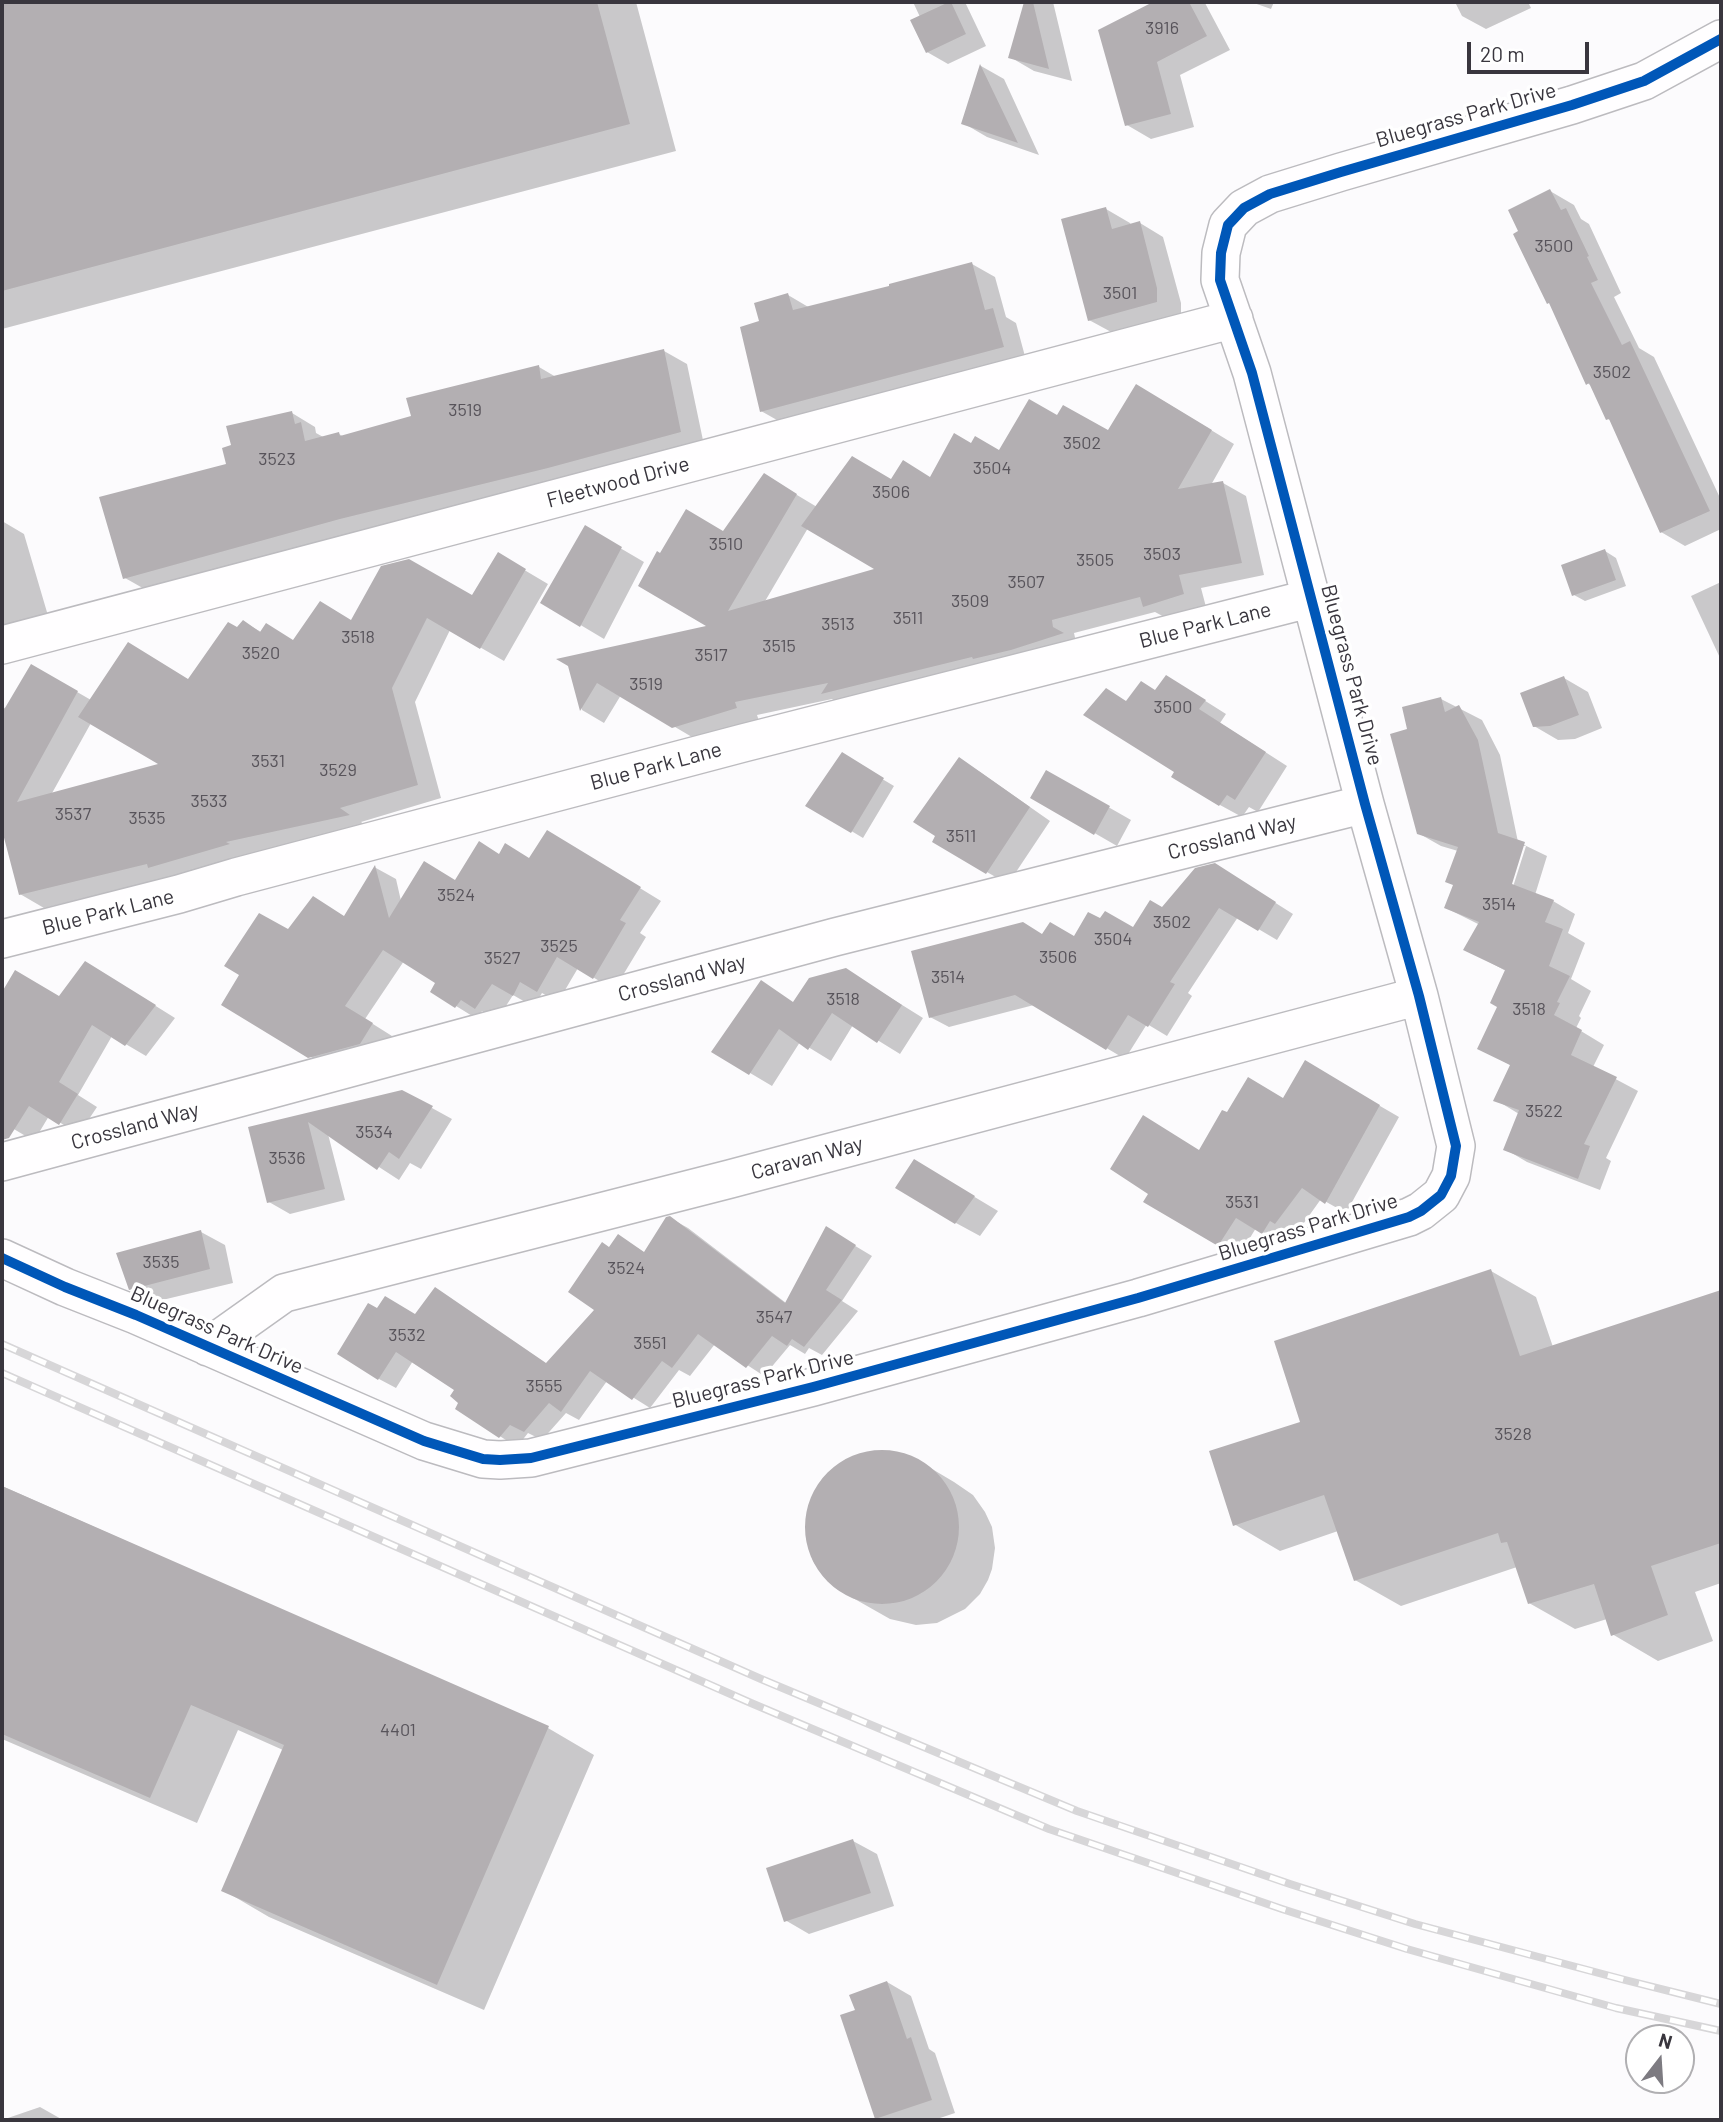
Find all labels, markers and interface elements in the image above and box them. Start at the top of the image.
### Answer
house number: 3916 [1145,17,1179,39]
scale bar [1471,28,1594,72]
text: 20 m [1480,41,1525,66]
street label: Bluegrass Park Drive [1373,77,1559,153]
house number: 3500 [1535,235,1573,257]
house number: 3501 [1103,282,1137,304]
house number: 3502 [1593,361,1631,383]
house number: 3519 [448,399,482,421]
house number: 3502 [1063,432,1101,454]
house number: 3523 [258,448,296,470]
street label: Fleetwood Drive [544,451,692,513]
house number: 3504 [973,457,1011,479]
house number: 3506 [872,481,910,503]
house number: 3510 [709,533,743,555]
house number: 3503 [1143,543,1181,565]
house number: 3505 [1076,549,1114,571]
house number: 3507 [1007,571,1045,593]
street label: Bluegrass Park Drive [1316,582,1388,768]
house number: 3509 [951,590,989,612]
street label: Blue Park Lane [1136,596,1274,654]
house number: 3511 [893,607,923,629]
house number: 3513 [821,613,855,635]
house number: 3518 [341,626,375,648]
house number: 3515 [762,635,796,657]
house number: 3520 [242,642,280,664]
house number: 3517 [695,644,727,666]
house number: 3519 [629,673,663,695]
house number: 3500 [1154,696,1192,718]
street label: Blue Park Lane [587,736,725,796]
house number: 3531 [251,750,285,772]
house number: 3529 [319,759,357,781]
house number: 3533 [190,790,228,812]
house number: 3537 [55,803,91,825]
house number: 3535 [128,807,166,829]
street label: Crossland Way [1165,809,1299,865]
house number: 3511 [946,825,976,847]
street label: Blue Park Lane [39,883,177,941]
house number: 3524 [437,884,475,906]
house number: 3514 [1482,893,1516,915]
house number: 3502 [1153,911,1191,933]
house number: 3504 [1094,928,1132,950]
house number: 3525 [540,935,578,957]
house number: 3506 [1039,946,1077,968]
house number: 3527 [484,947,520,969]
street label: Crossland Way [615,949,749,1007]
house number: 3514 [931,966,965,988]
house number: 3518 [826,988,860,1010]
house number: 3518 [1512,998,1546,1020]
street label: Crossland Way [68,1097,202,1155]
house number: 3522 [1525,1100,1563,1122]
house number: 3534 [355,1121,393,1143]
street label: Caravan Way [748,1131,866,1185]
house number: 3536 [268,1147,306,1169]
street label: Bluegrass Park Drive [1215,1188,1401,1266]
house number: 3531 [1225,1191,1259,1213]
house number: 3535 [142,1251,180,1273]
house number: 3524 [607,1257,645,1279]
street label: Bluegrass Park Drive [127,1281,307,1379]
house number: 3547 [756,1306,792,1328]
house number: 3532 [388,1324,426,1346]
house number: 3551 [633,1332,667,1354]
street label: Bluegrass Park Drive [670,1344,856,1414]
house number: 3555 [525,1375,563,1397]
house number: 3528 [1494,1423,1532,1445]
house number: 4401 [380,1719,416,1741]
north arrow [1625,2024,1695,2094]
text: N [1656,2028,1675,2053]

